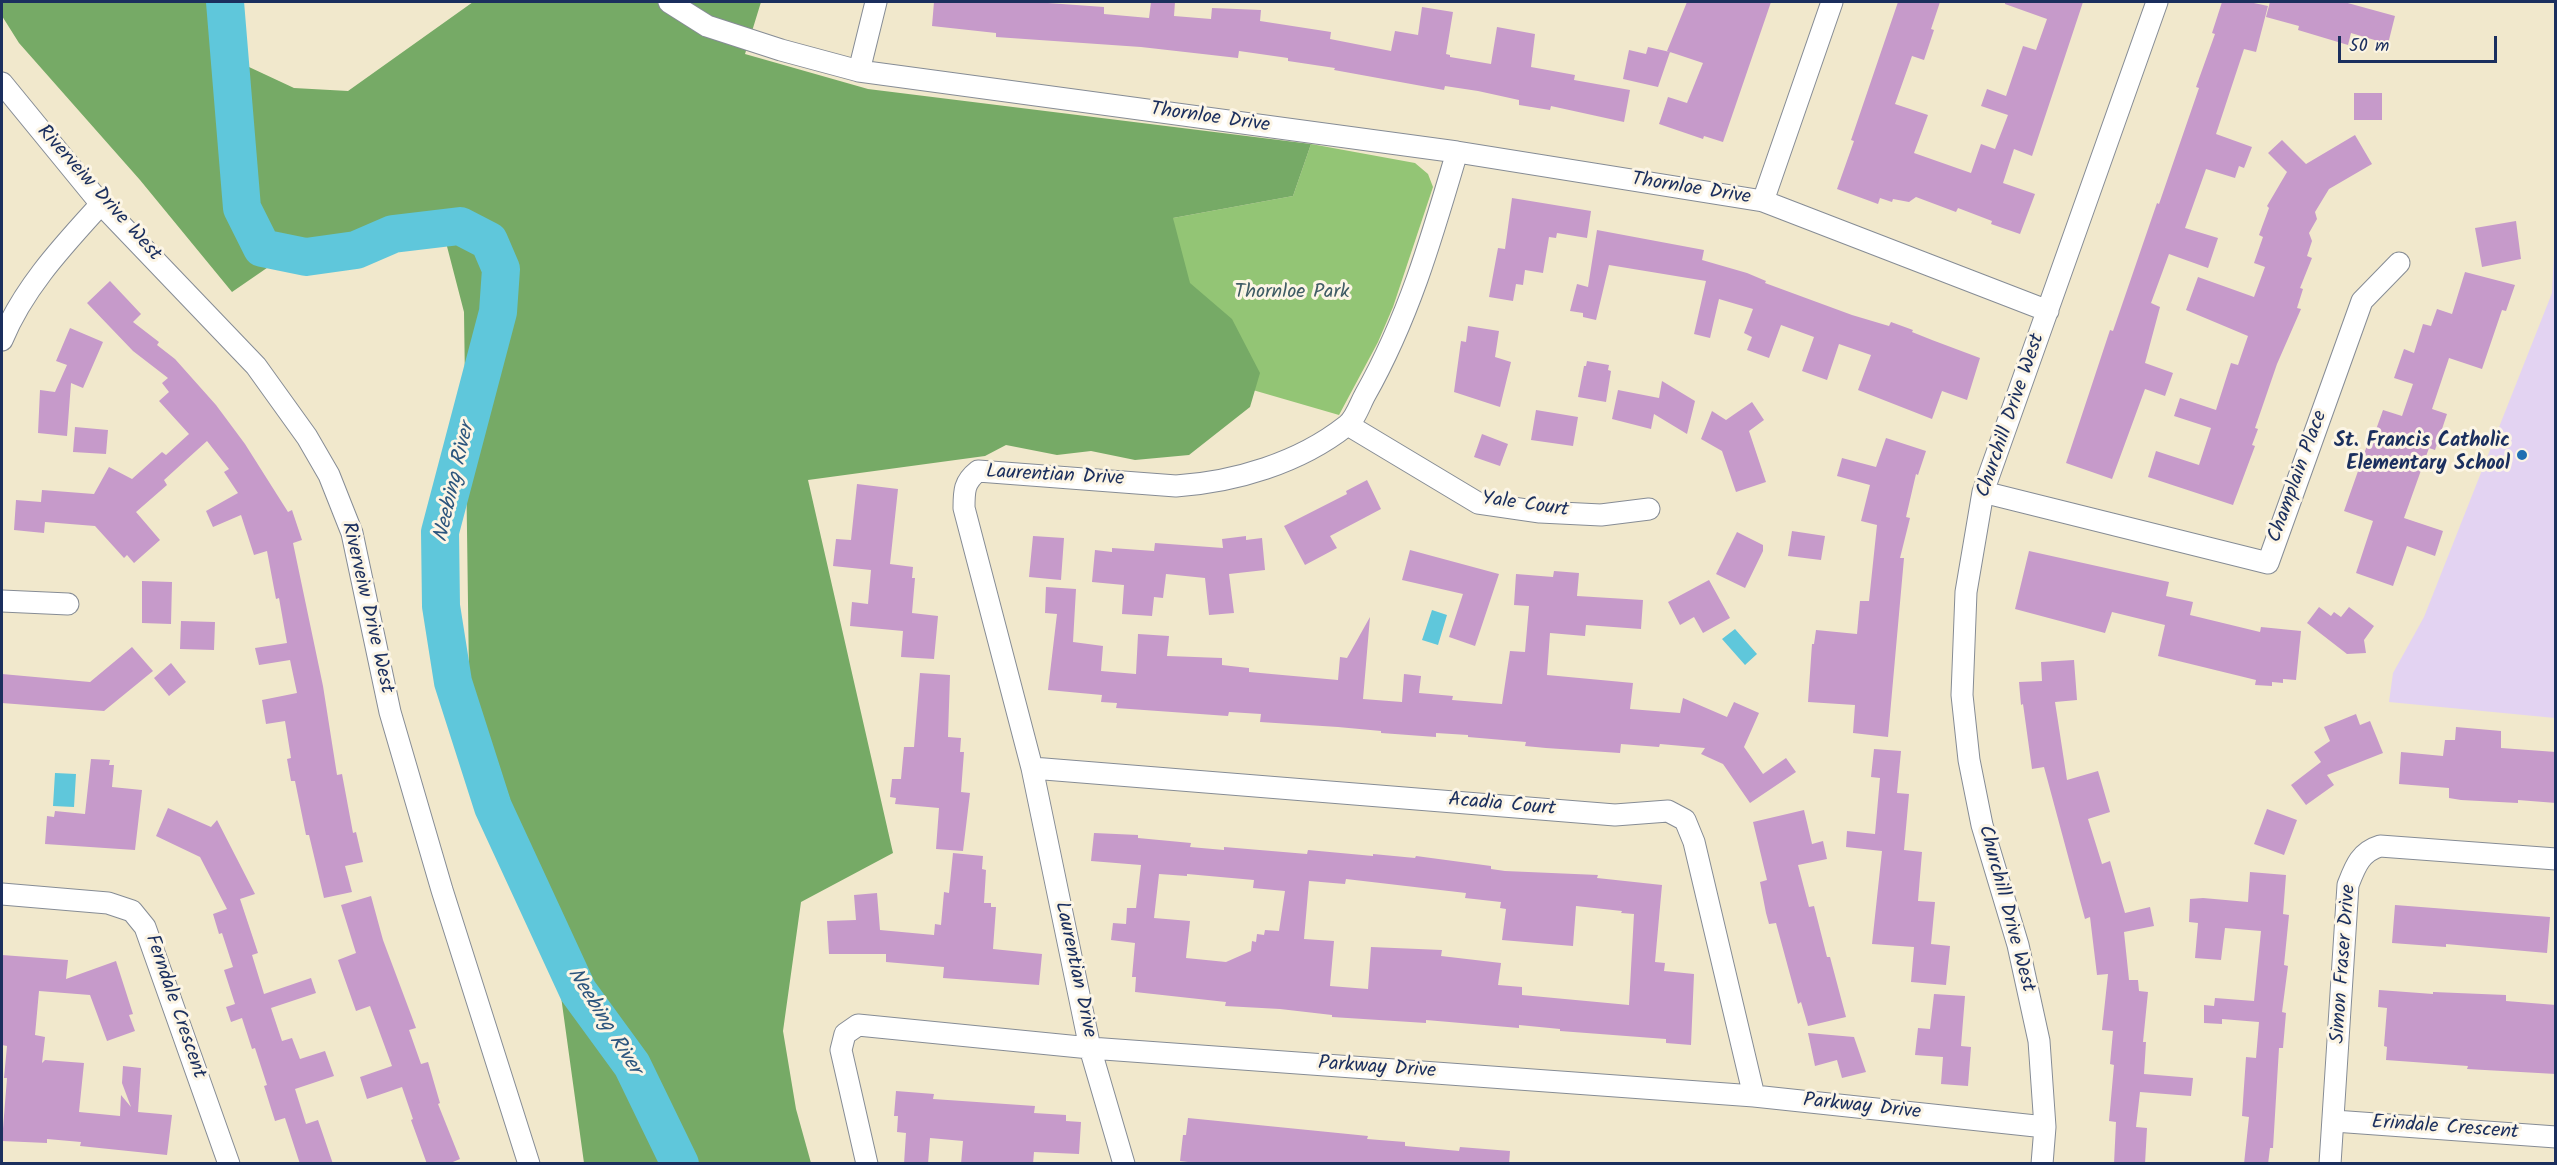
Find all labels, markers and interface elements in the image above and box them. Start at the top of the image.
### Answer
scale bar [2341,24,2500,62]
text: 50 m [2349,32,2389,61]
street label: Thornloe Drive [1149,99,1271,139]
street label: Riverveiw Drive West [31,121,165,267]
street label: Thornloe Drive [1630,169,1752,211]
park label: Thornloe Park [1235,282,1349,306]
street label: Churchill Drive West [1973,331,2051,501]
street label: Champlain Place [2264,408,2334,546]
water label: Neebing River [430,421,482,545]
place label: St. Francis Catholic Elementary School [2334,431,2510,478]
marker: St. Francis Catholic Elementary School [2515,448,2529,462]
street label: Laurentian Drive [985,461,1125,493]
street label: Yale Court [1480,488,1570,524]
street label: Riverveiw Drive West [335,520,397,696]
street label: Acadia Court [1447,789,1557,823]
street label: Churchill Drive West [1971,823,2039,995]
street label: Simon Fraser Drive [2327,884,2363,1044]
street label: Laurentian Drive [1048,900,1100,1040]
street label: Ferndale Crescent [138,932,210,1082]
water label: Neebing River [560,964,646,1080]
street label: Parkway Drive [1317,1053,1437,1085]
street label: Parkway Drive [1802,1090,1922,1126]
street label: Erindale Crescent [2371,1112,2519,1146]

